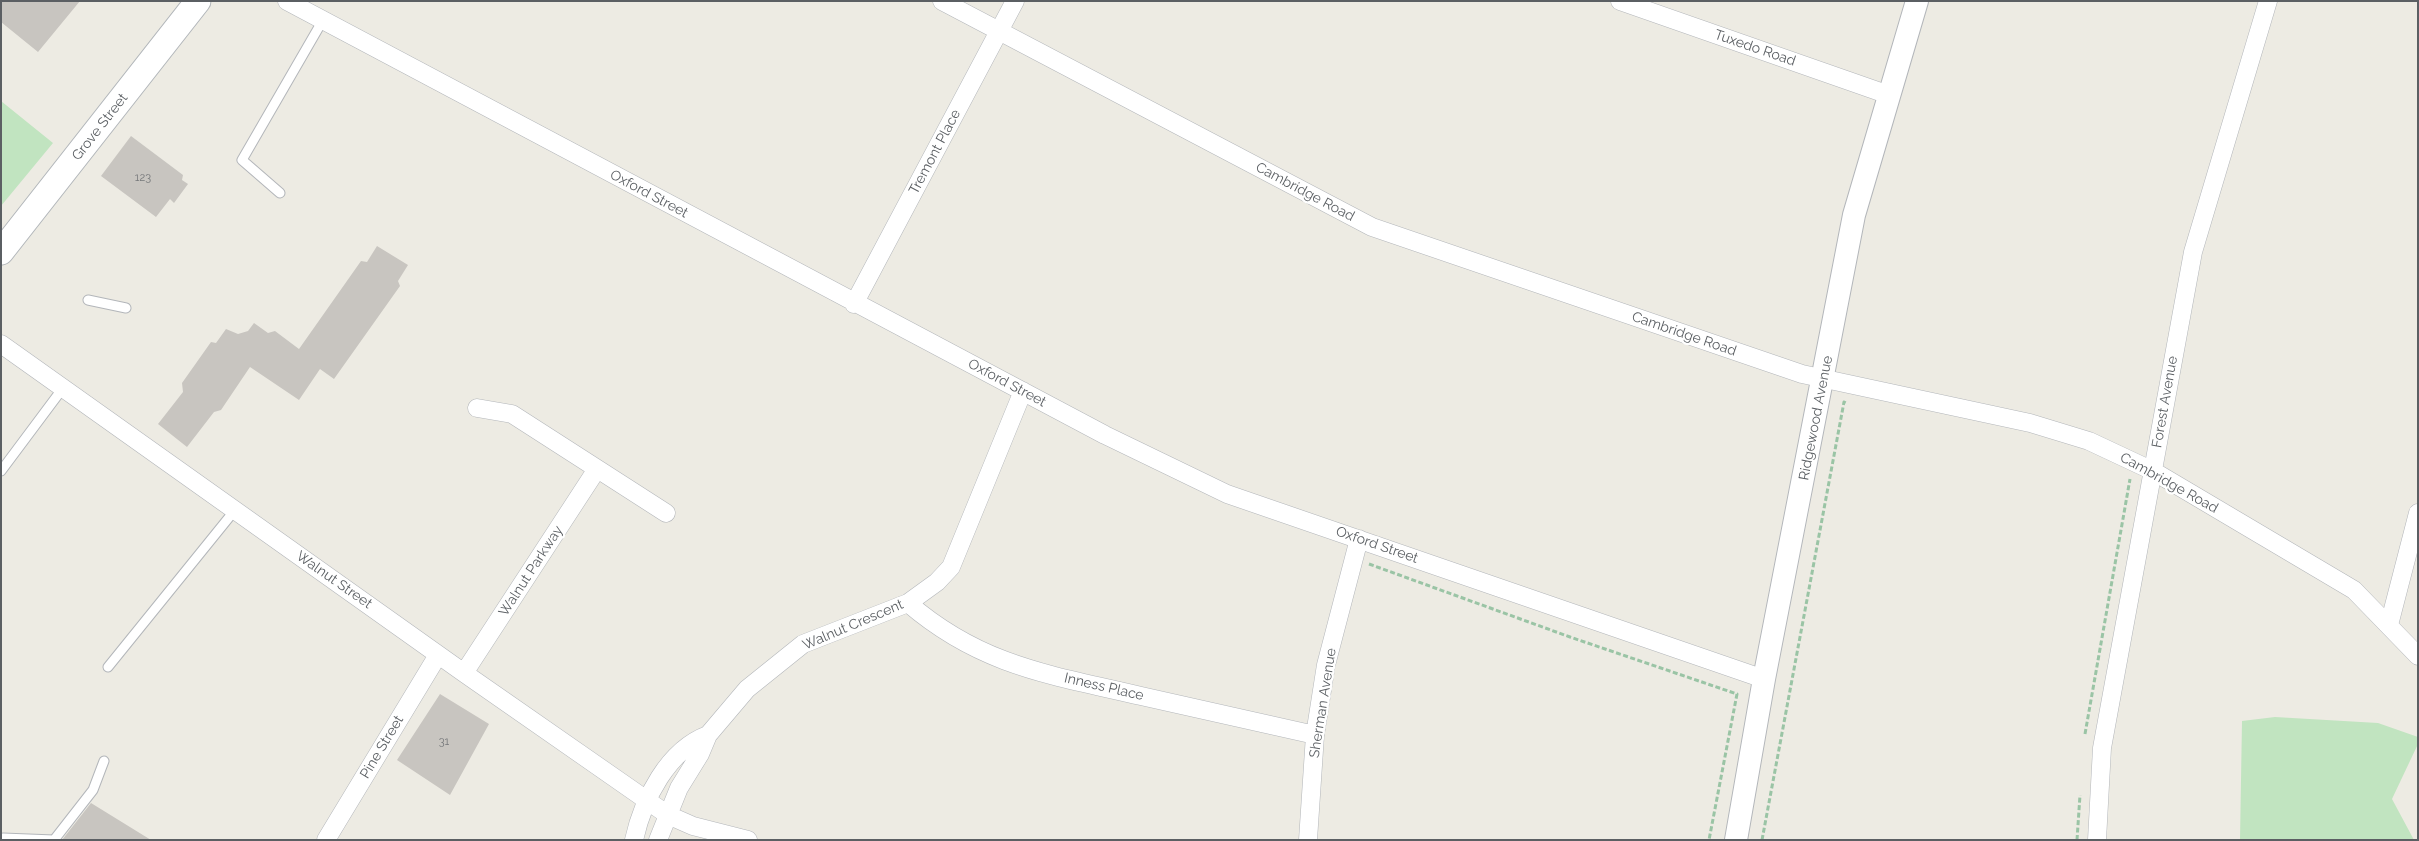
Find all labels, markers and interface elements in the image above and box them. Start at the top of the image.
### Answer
street label: Tuxedo Road [1712,26,1798,70]
street label: Grove Street [69,90,131,164]
street label: Tremont Place [906,107,964,197]
street label: Cambridge Road [1253,159,1357,225]
street label: Oxford Street [607,166,691,222]
house number: 123 [135,171,151,185]
street label: Cambridge Road [1630,308,1738,360]
street label: Ridgewood Avenue [1796,354,1836,482]
street label: Oxford Street [965,355,1049,411]
street label: Forest Avenue [2149,355,2181,449]
street label: Cambridge Road [2117,449,2221,517]
street label: Walnut Parkway [495,522,567,620]
street label: Oxford Street [1334,523,1420,567]
street label: Walnut Street [293,548,375,612]
street label: Walnut Crescent [800,596,906,654]
street label: Sherman Avenue [1306,647,1340,759]
street label: Inness Place [1063,670,1145,704]
street label: Pine Street [357,712,407,782]
house number: 31 [439,735,449,749]

